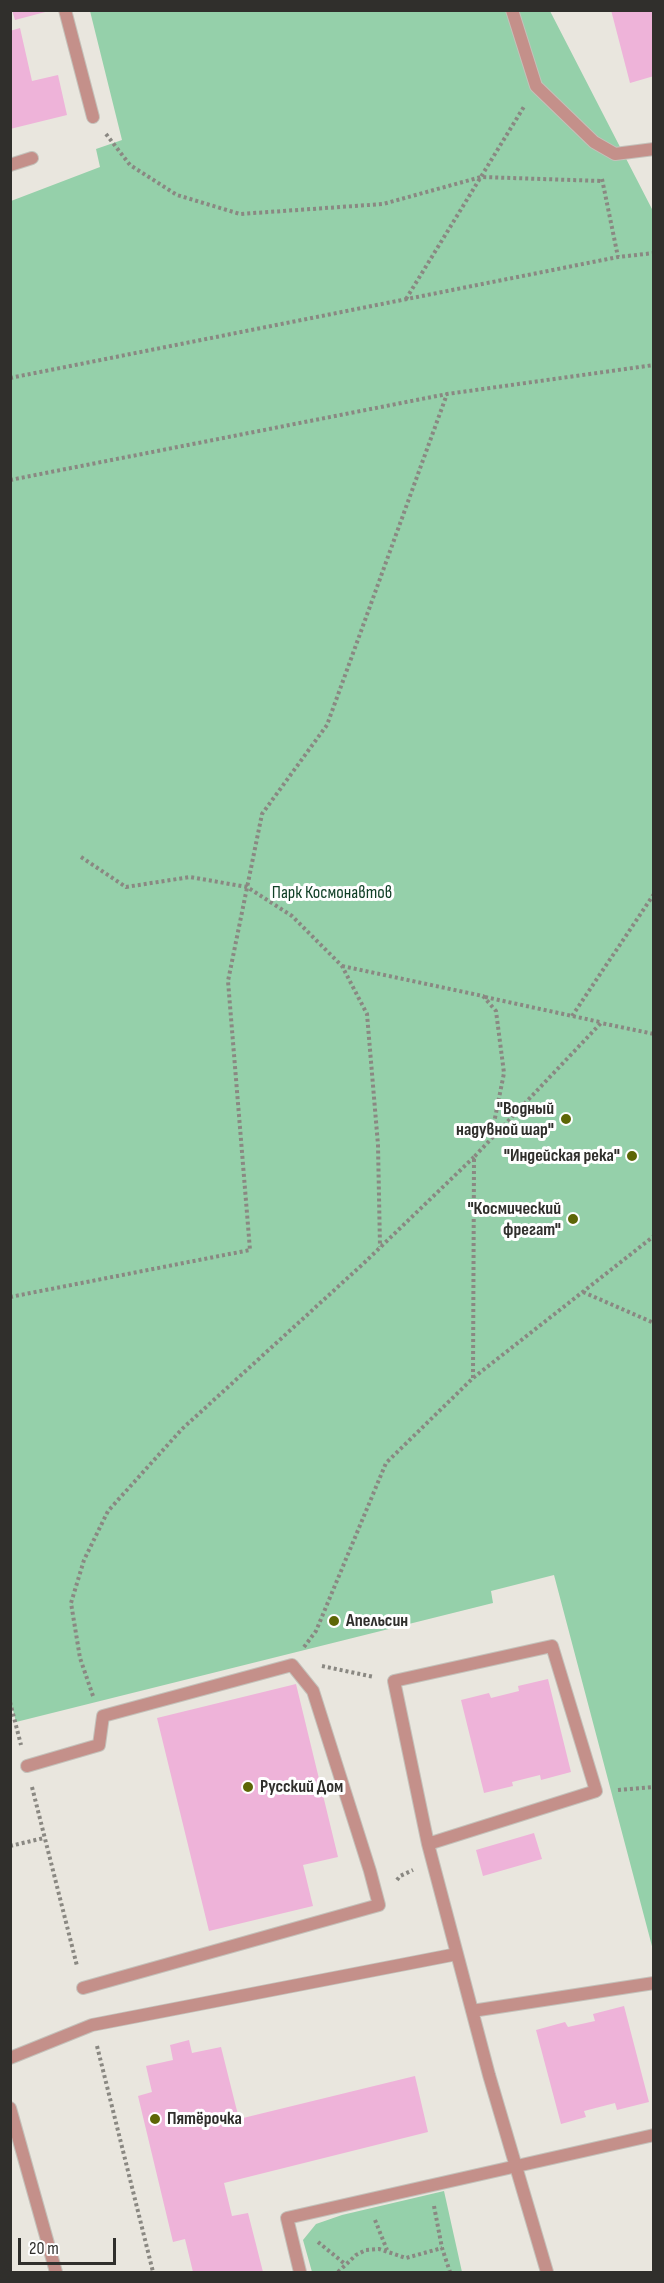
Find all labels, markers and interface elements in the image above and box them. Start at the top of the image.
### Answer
park label: Парк Космонавтов [272,882,392,904]
place label: "Водный надувной шар" [456,1098,554,1140]
marker: "Водный надувной шар" [559,1112,573,1126]
place label: "Индейская река" [504,1145,620,1167]
marker: "Индейская река" [625,1149,639,1163]
place label: "Космический фрегат" [467,1198,561,1240]
marker: "Космический фрегат" [566,1212,580,1226]
place label: Апельсин [346,1610,408,1632]
marker: Апельсин [327,1614,341,1628]
place label: Русский Дом [260,1776,343,1798]
marker: Русский Дом [241,1780,255,1794]
place label: Пятёрочка [167,2108,242,2130]
marker: Пятёрочка [148,2112,162,2126]
scale bar [21,2226,118,2264]
text: 20 m [29,2238,59,2259]

